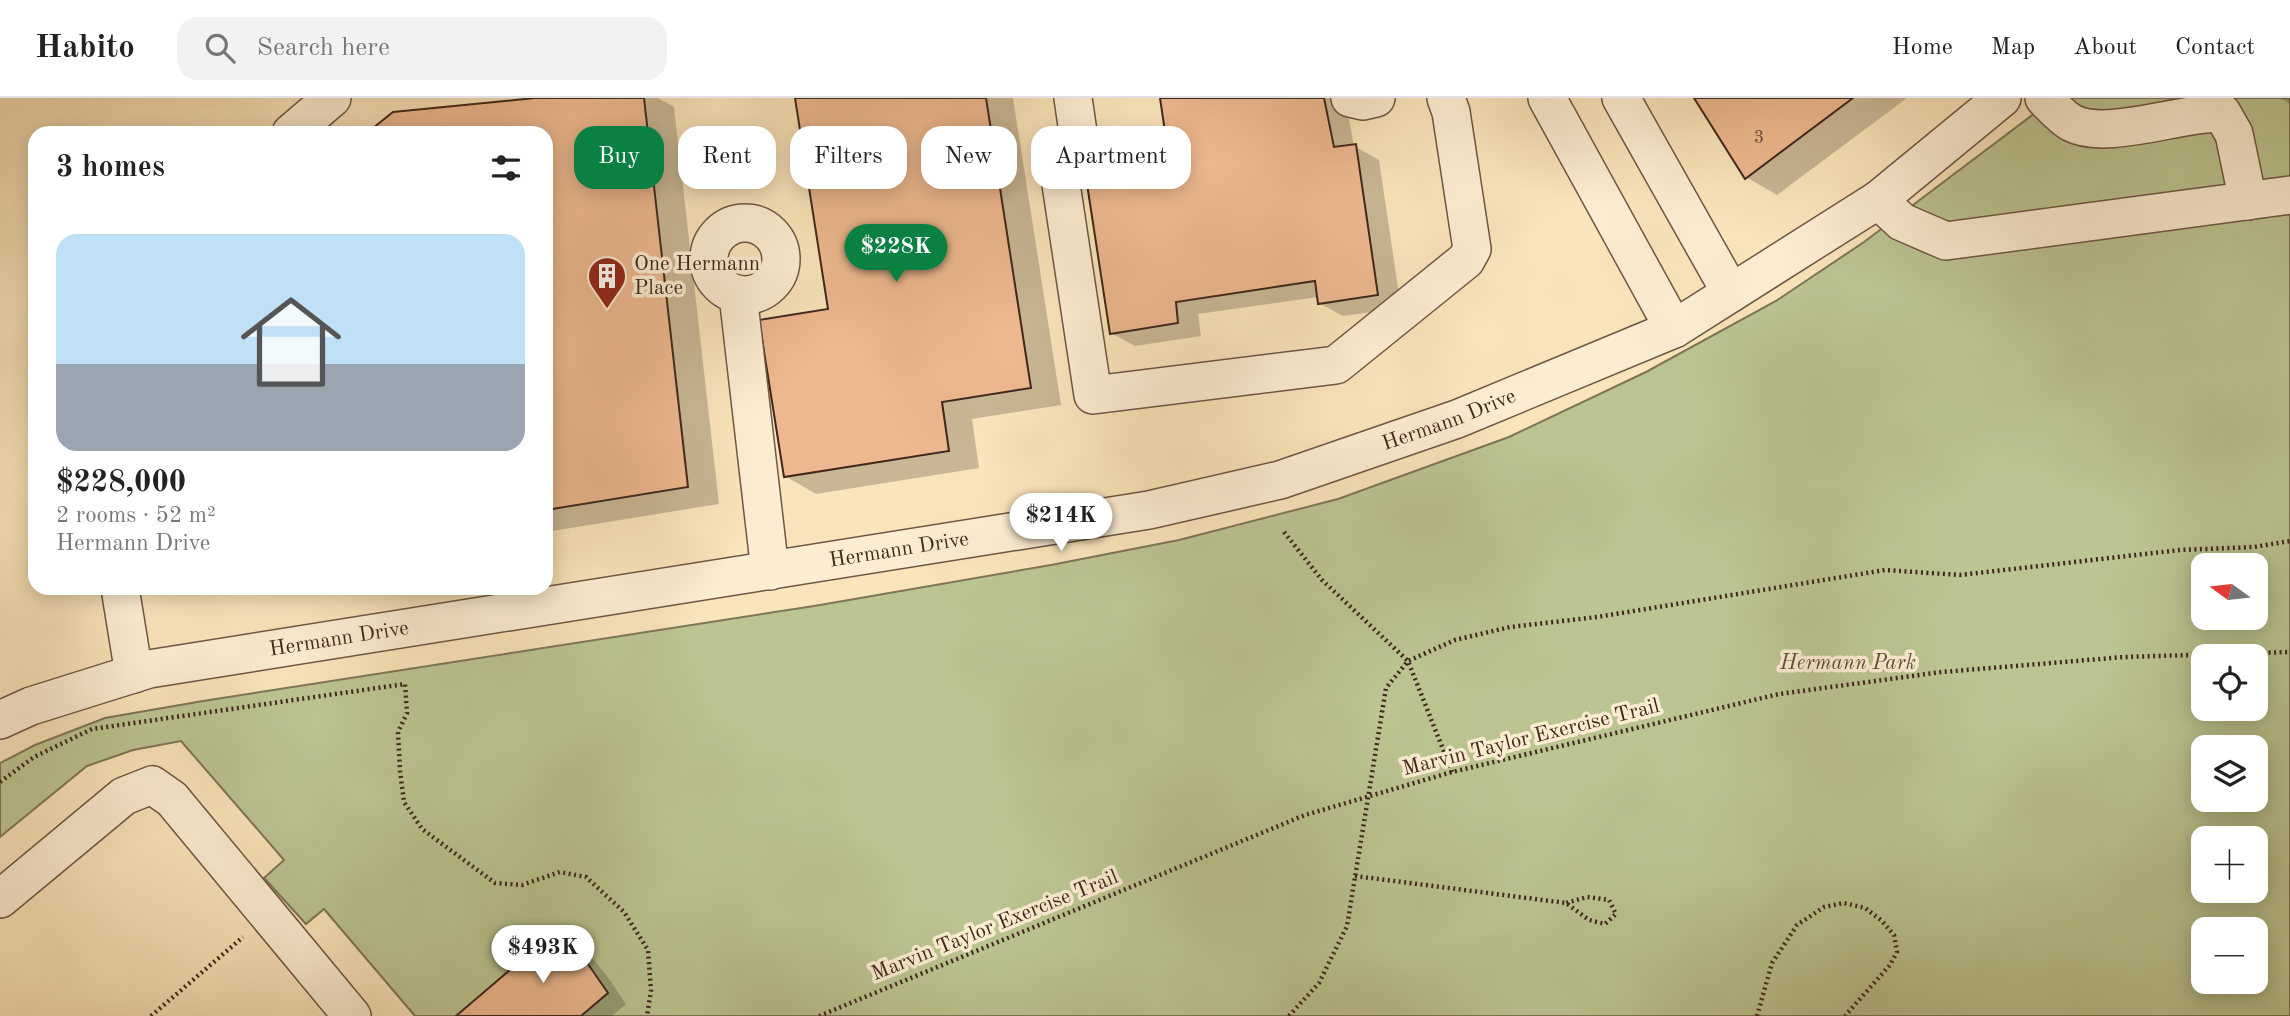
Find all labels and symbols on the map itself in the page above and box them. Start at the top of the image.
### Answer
house number: 3 [1754,129,1764,147]
pin: $228K [847,225,945,284]
place label: One Hermann Place [634,254,760,299]
building icon: One Hermann Place [586,255,628,310]
street label: Hermann Drive [1380,385,1519,454]
pin: $214K [1012,494,1110,553]
street label: Hermann Drive [828,528,970,571]
north arrow [2191,553,2268,630]
street label: Hermann Drive [268,617,410,660]
park label: Hermann Park [1779,653,1916,674]
street label: Marvin Taylor Exercise Trail [1400,696,1662,780]
street label: Marvin Taylor Exercise Trail [869,867,1122,985]
pin: $493K [494,926,592,985]

